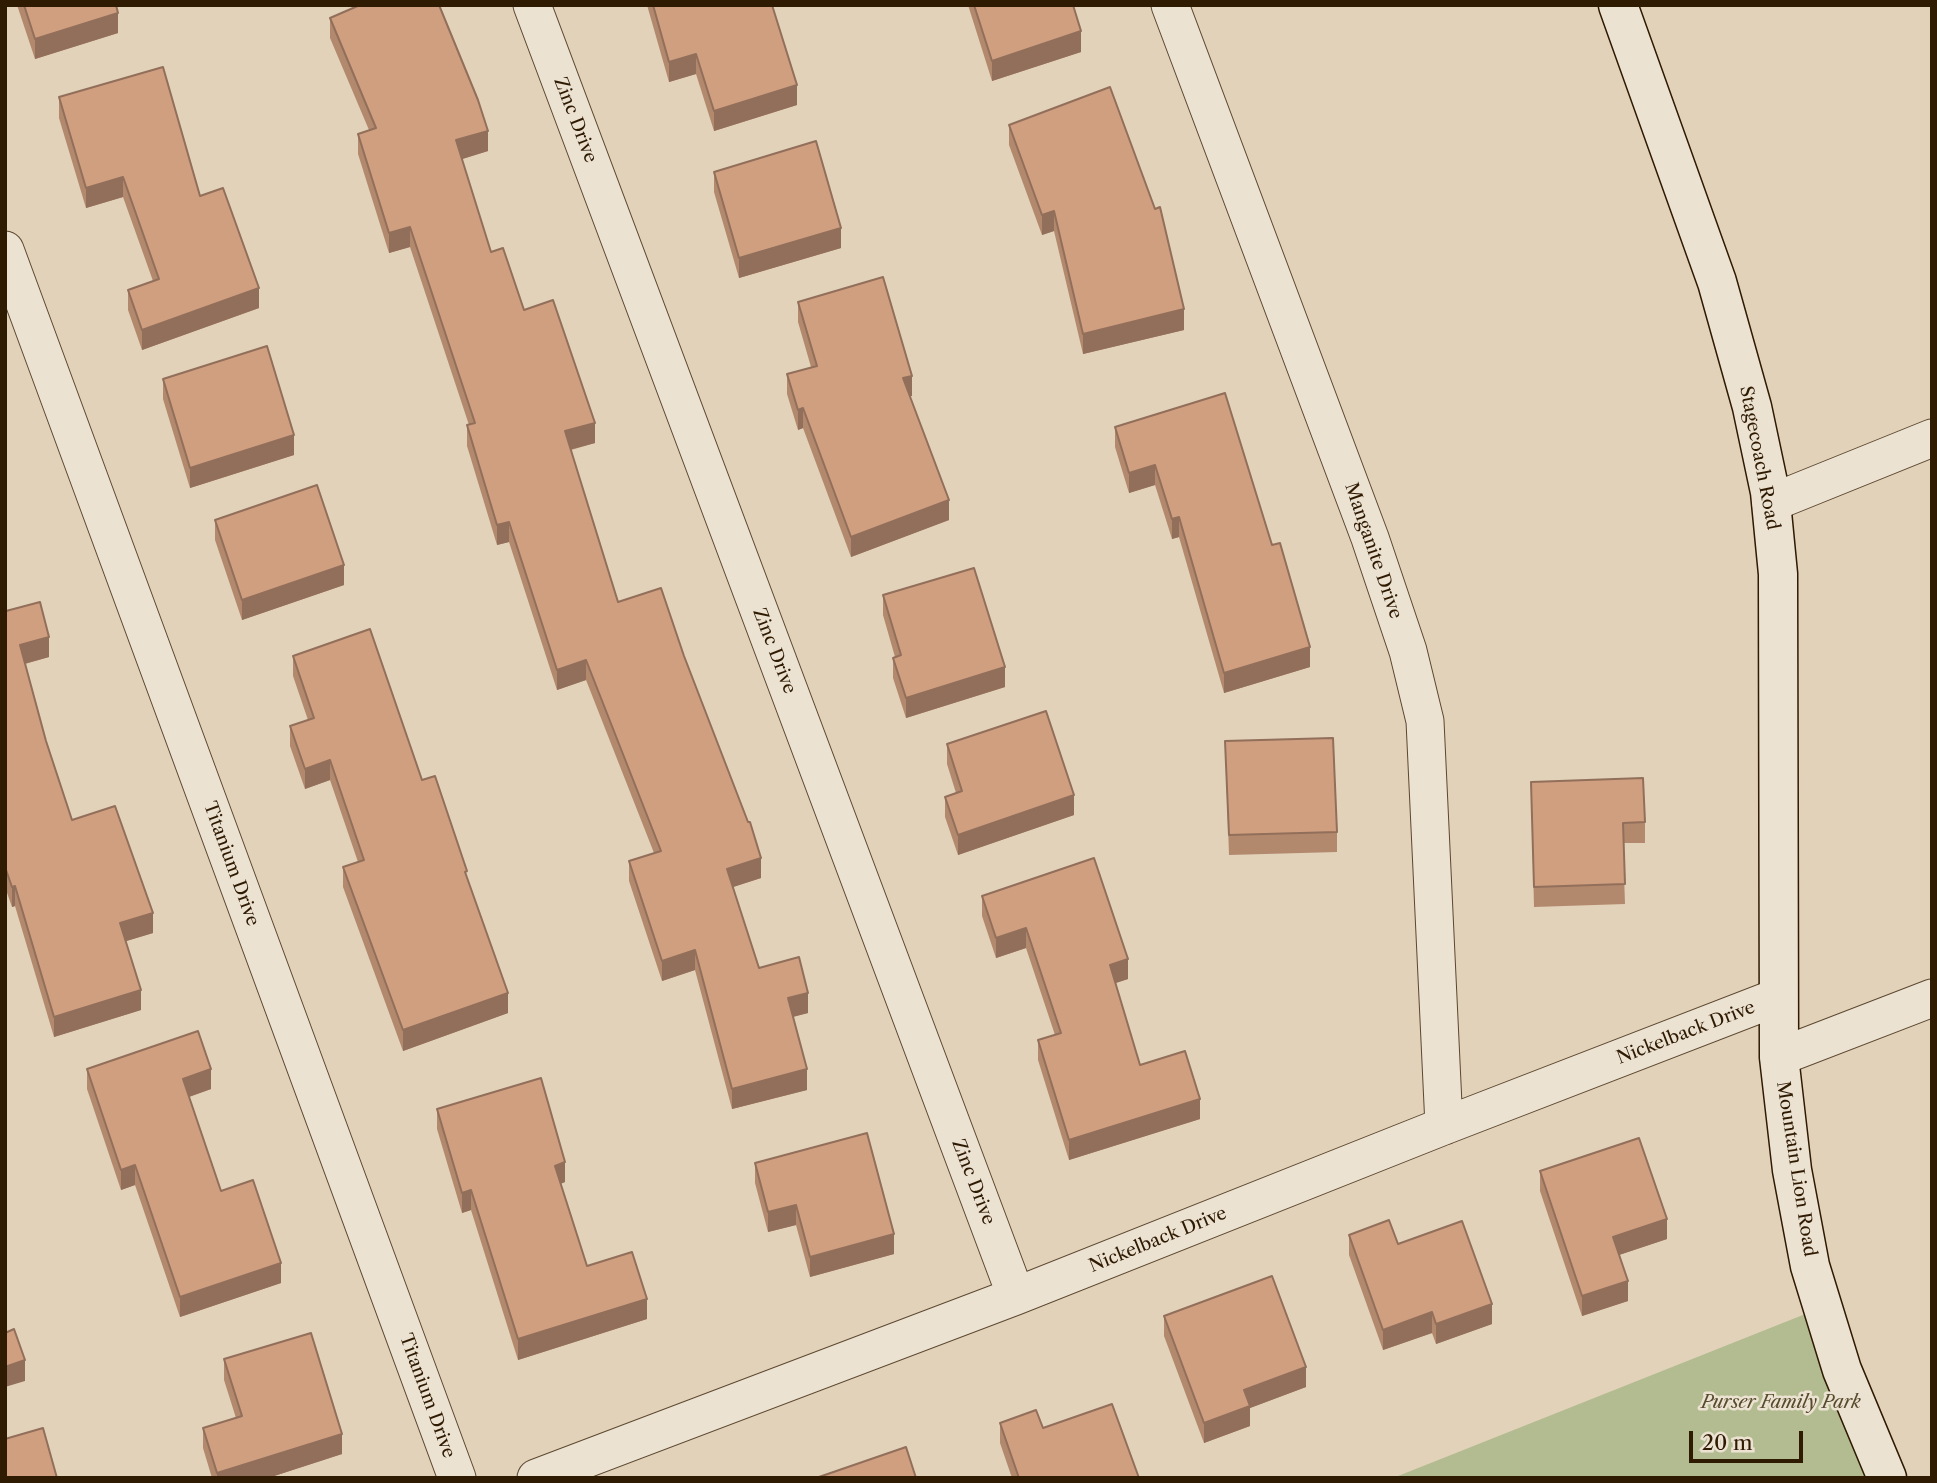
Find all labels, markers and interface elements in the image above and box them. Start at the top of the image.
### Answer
street label: Zinc Drive [549,74,601,166]
street label: Stagecoach Road [1734,384,1784,532]
street label: Manganite Drive [1340,480,1406,622]
street label: Zinc Drive [748,605,800,697]
street label: Titanium Drive [198,799,264,929]
street label: Nickelback Drive [1614,997,1758,1069]
street label: Mountain Lion Road [1771,1080,1821,1258]
street label: Zinc Drive [947,1136,999,1228]
street label: Nickelback Drive [1086,1203,1230,1277]
street label: Titanium Drive [394,1331,460,1461]
park label: Purser Family Park [1701,1392,1861,1414]
scale bar [1692,1416,1806,1460]
text: 20 m [1702,1430,1753,1455]

